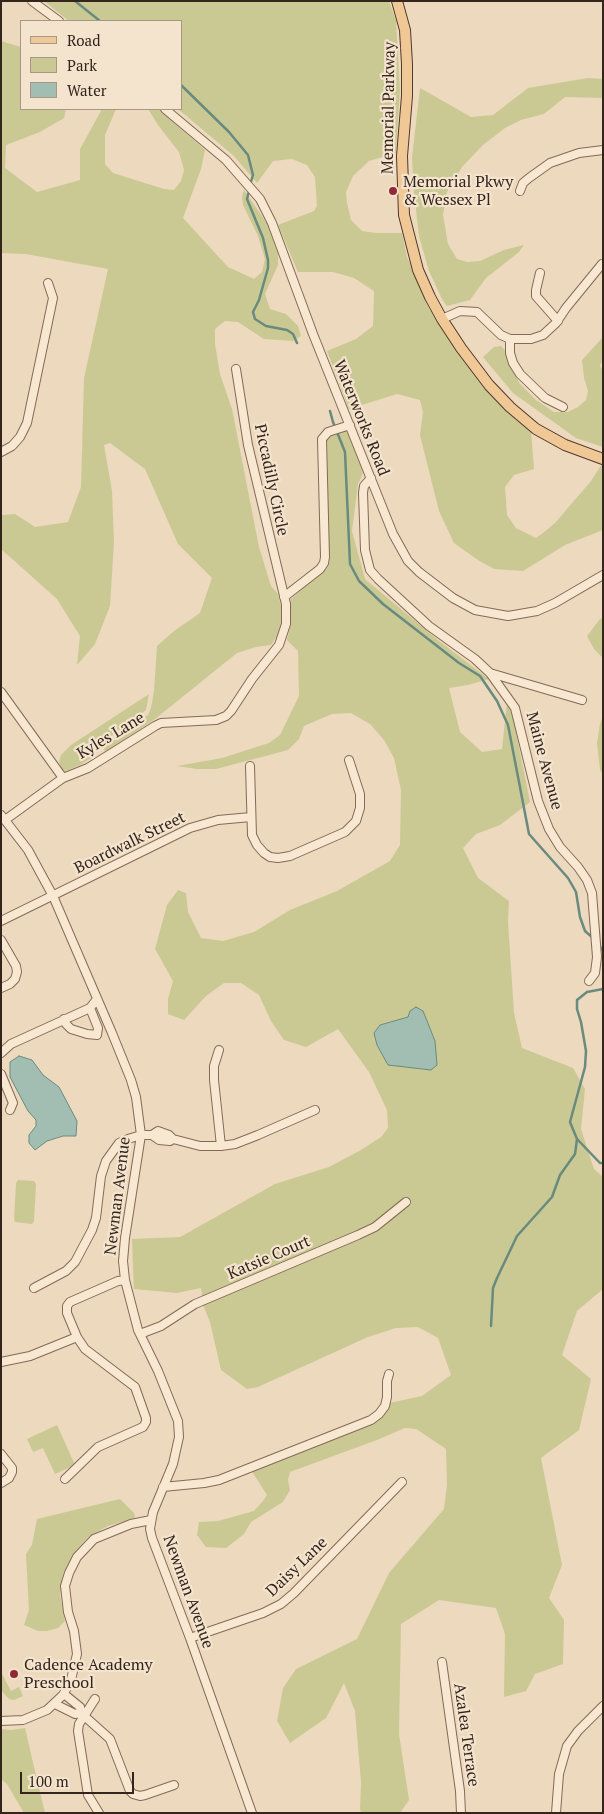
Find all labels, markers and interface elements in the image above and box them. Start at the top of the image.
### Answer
legend [20,20,182,110]
text: Road [67,30,100,50]
street label: Memorial Parkway [378,42,400,174]
text: Park [67,55,97,75]
text: Water [67,80,106,100]
place label: Memorial Pkwy & Wessex Pl [403,172,513,210]
marker: Memorial Pkwy & Wessex Pl [387,185,399,197]
street label: Waterworks Road [329,357,393,479]
street label: Piccadilly Circle [250,422,292,538]
street label: Kyles Lane [74,708,148,764]
street label: Maine Avenue [522,710,566,812]
street label: Boardwalk Street [71,808,189,878]
street label: Newman Avenue [101,1136,135,1256]
street label: Katsie Court [225,1232,313,1284]
street label: Newman Avenue [159,1533,217,1651]
street label: Daisy Lane [262,1533,332,1601]
place label: Cadence Academy Preschool [24,1655,153,1693]
marker: Cadence Academy Preschool [8,1668,20,1680]
street label: Azalea Terrace [449,1682,483,1788]
scale bar [22,1762,136,1794]
text: 100 m [28,1771,69,1791]

